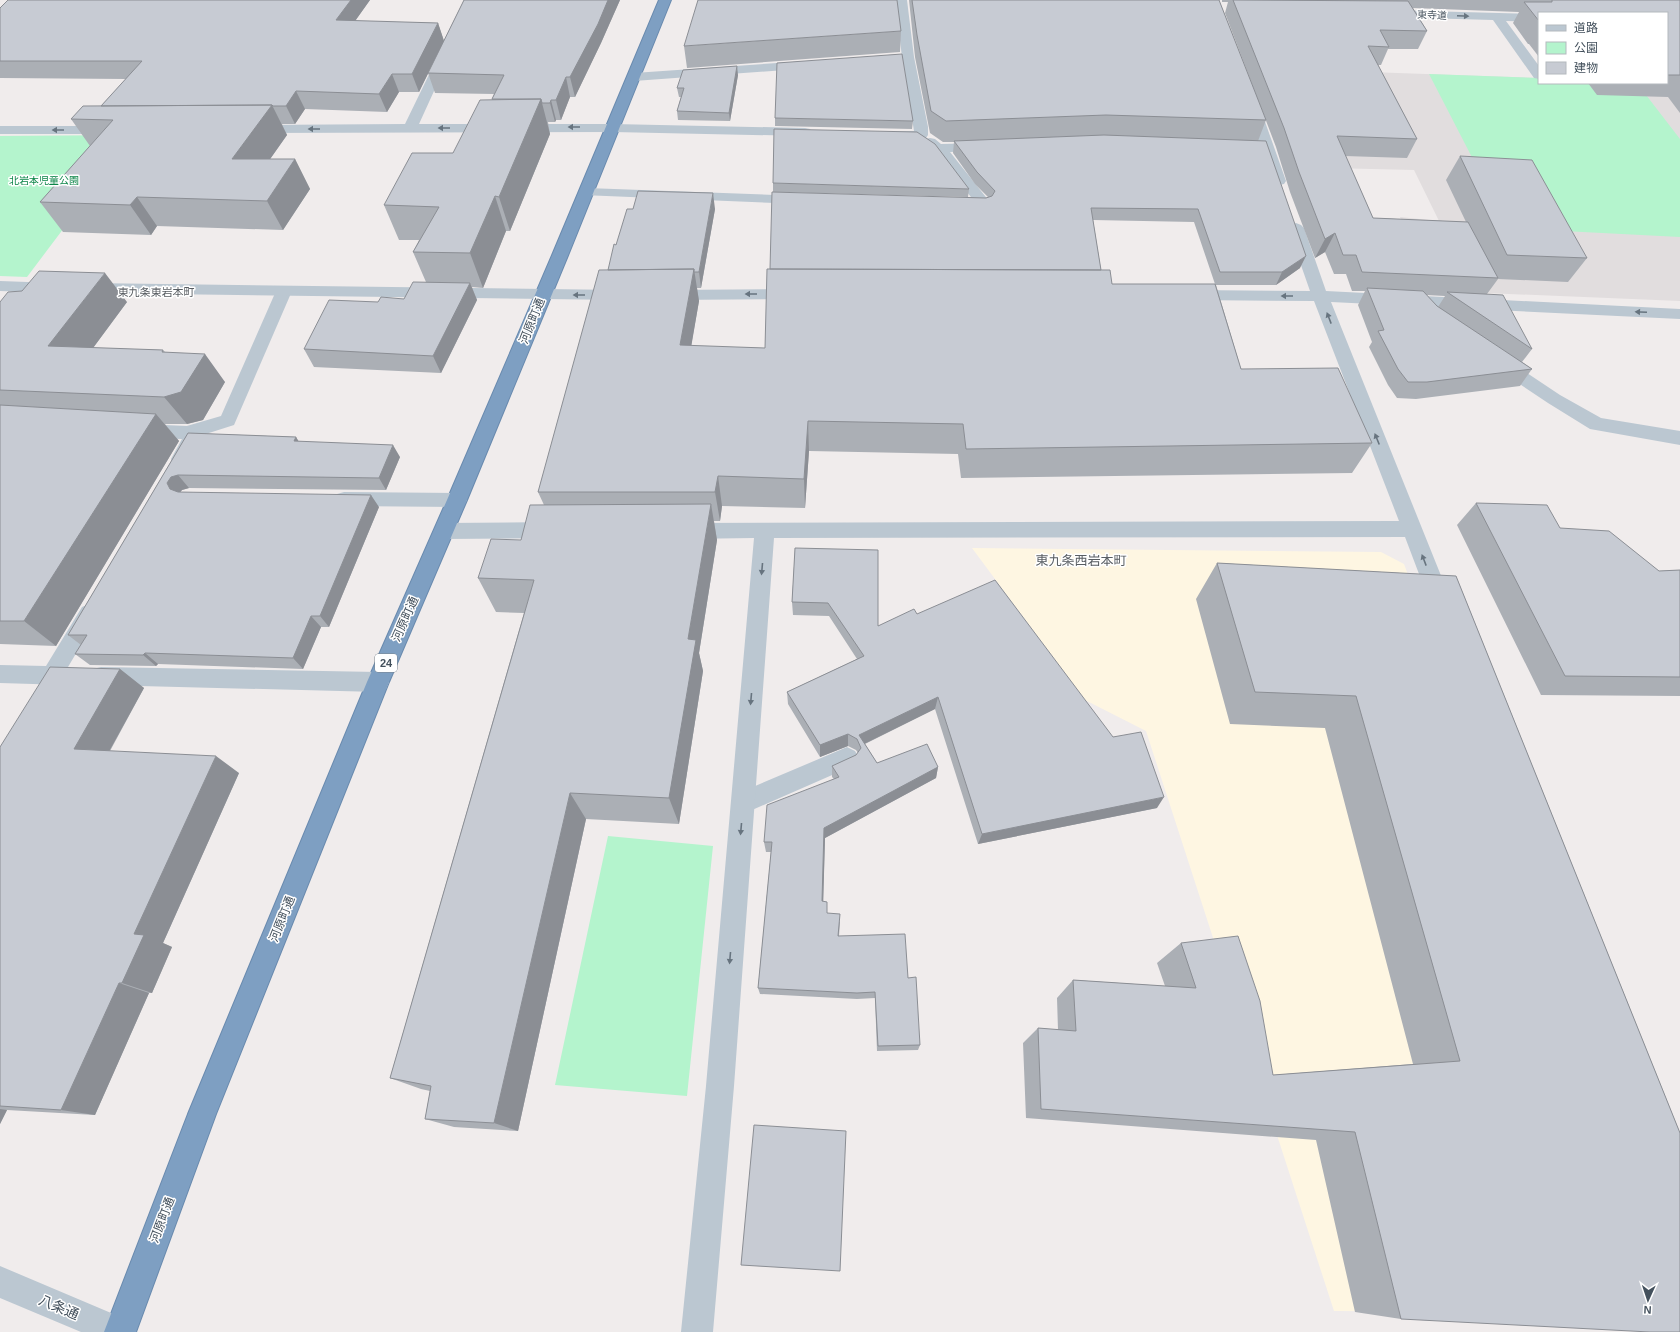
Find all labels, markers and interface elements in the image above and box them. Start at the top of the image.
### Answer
street label: 東寺道 [1417,9,1447,21]
legend [1538,12,1668,84]
one-way arrow [1457,13,1470,19]
text: 道路 [1574,21,1598,35]
text: 公園 [1574,41,1598,55]
text: 建物 [1574,61,1598,75]
one-way arrow [567,124,580,130]
one-way arrow [438,125,450,132]
one-way arrow [307,126,320,132]
one-way arrow [51,127,64,133]
park label: 北岩本児童公園 [9,175,79,186]
district label: 東九条東岩本町 [118,286,195,298]
one-way arrow [744,291,757,297]
one-way arrow [572,292,585,298]
one-way arrow [1280,293,1293,299]
street label: 河原町通 [517,296,547,346]
one-way arrow [1635,308,1647,315]
one-way arrow [1326,312,1332,323]
one-way arrow [1373,432,1379,444]
district label: 東九条西岩本町 [1035,553,1127,568]
one-way arrow [1421,553,1427,565]
one-way arrow [758,563,765,575]
street label: 河原町通 [389,594,421,644]
road number: 24 [375,654,397,672]
one-way arrow [748,693,755,705]
one-way arrow [737,823,744,835]
street label: 河原町通 [267,894,297,944]
one-way arrow [727,952,733,964]
street label: 河原町通 [147,1195,177,1245]
north arrow [1628,1280,1668,1320]
street label: 八条通 [37,1291,81,1323]
text: N [1643,1304,1652,1316]

